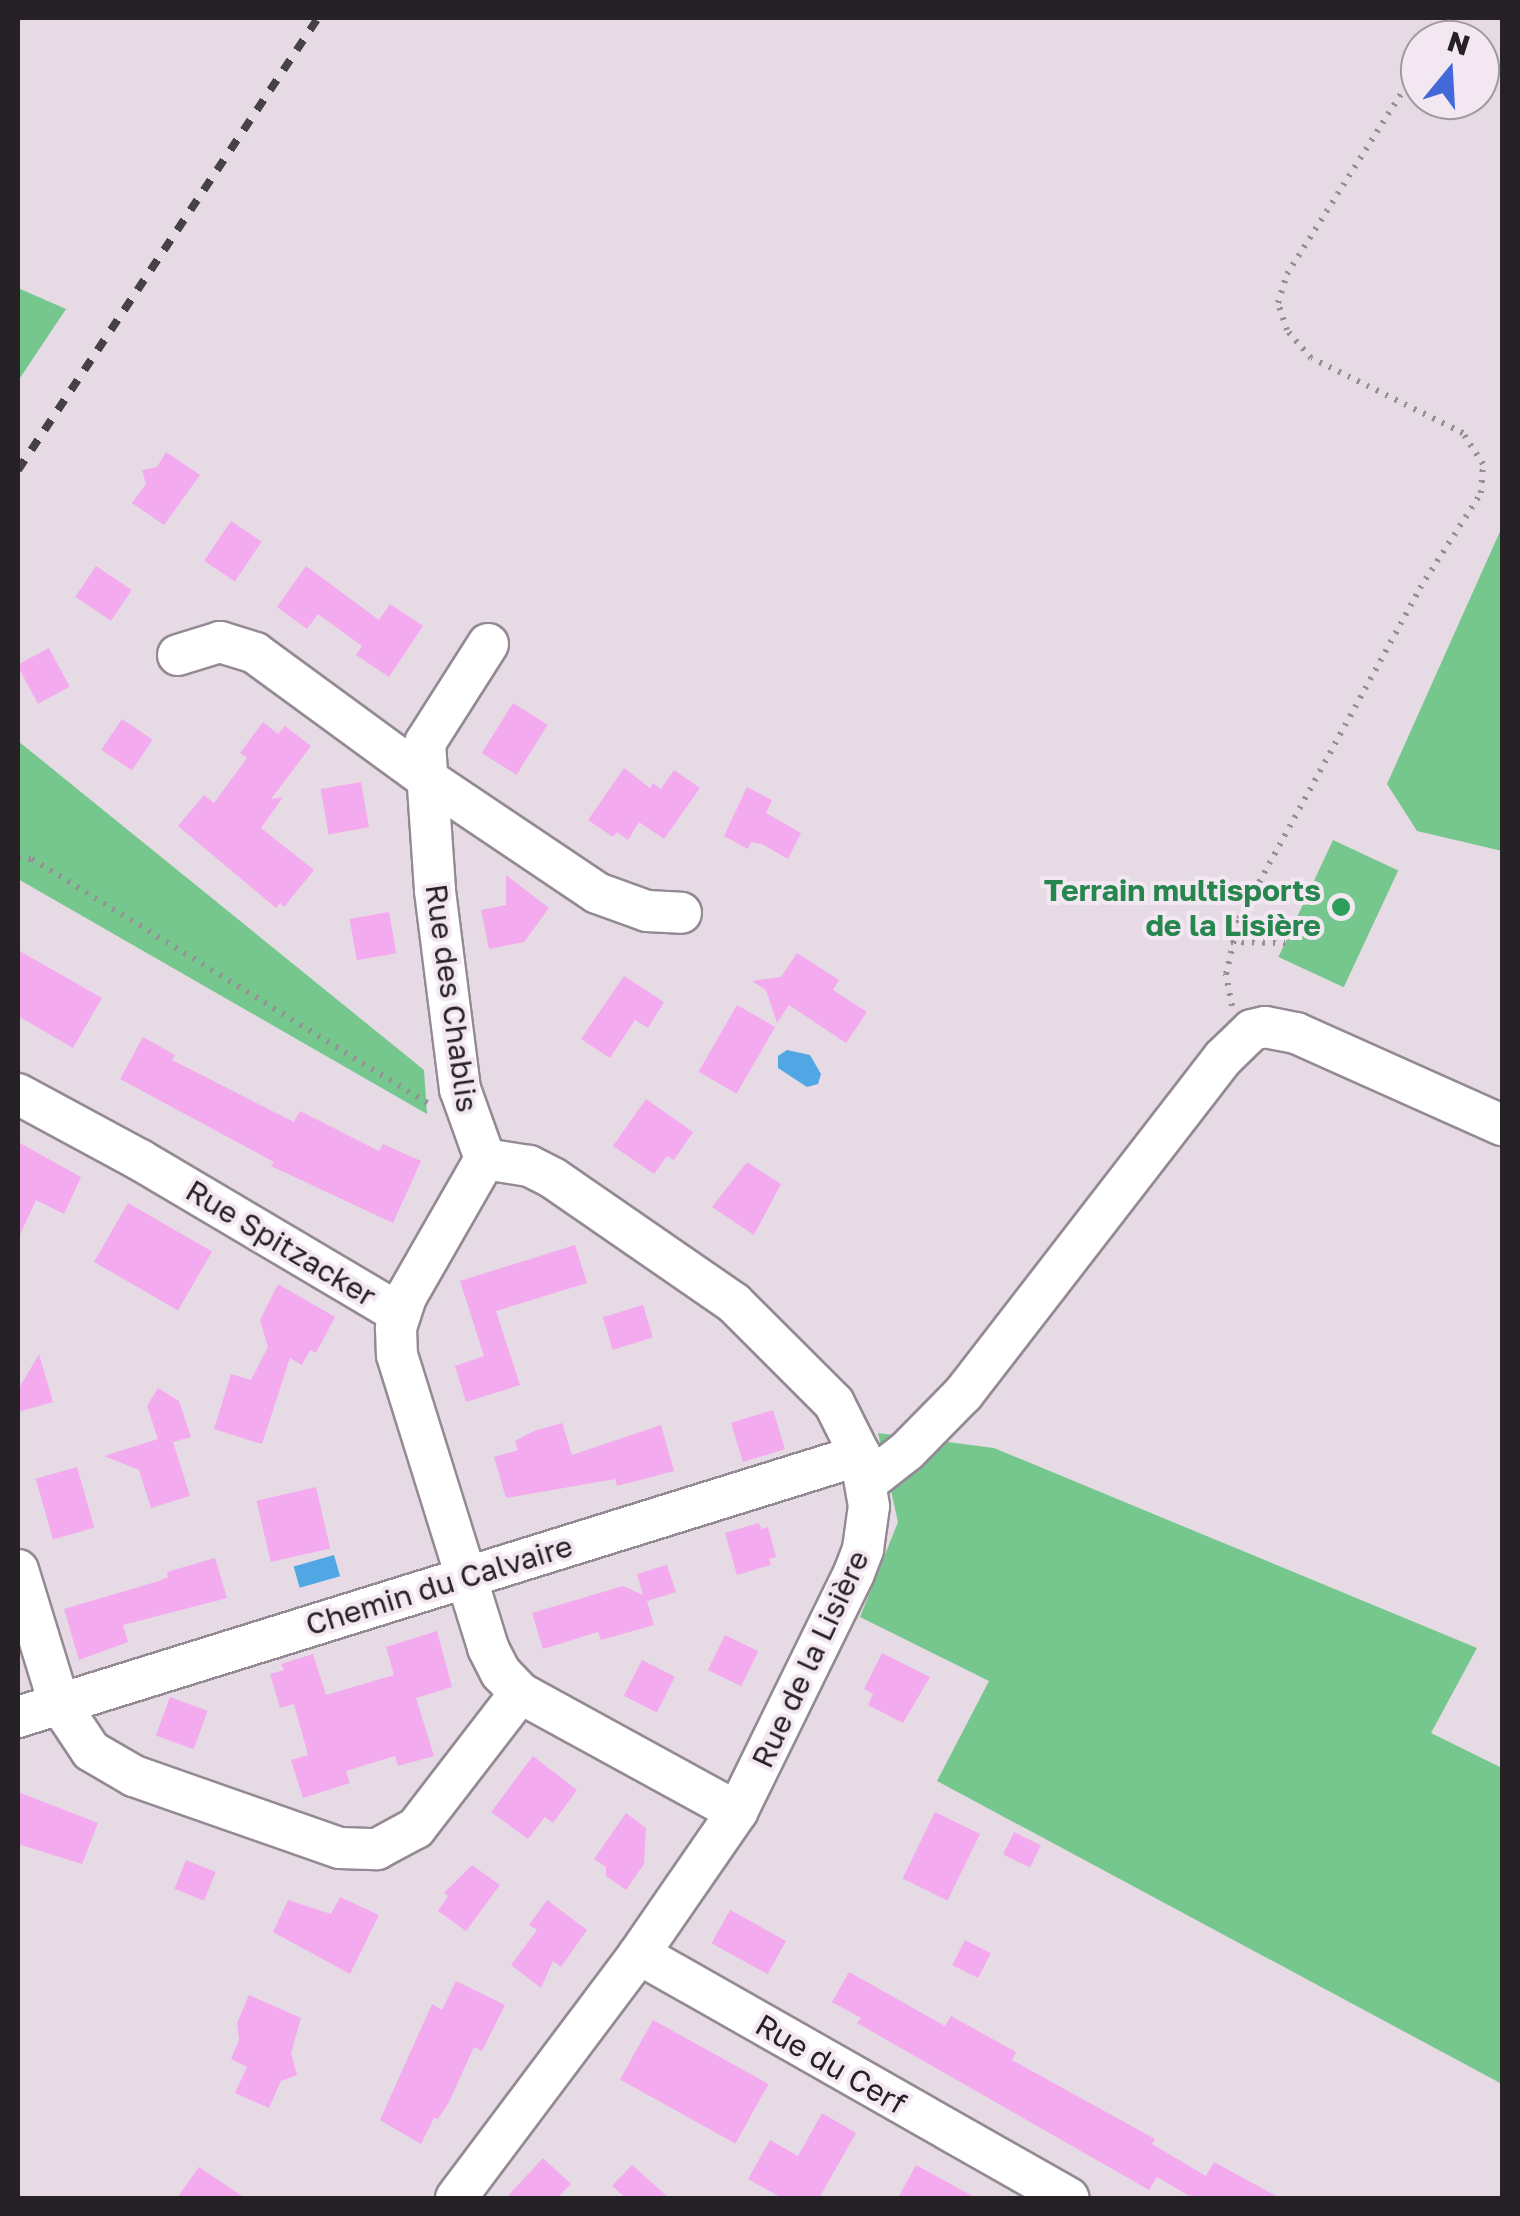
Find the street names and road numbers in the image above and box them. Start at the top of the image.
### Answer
street label: Rue des Chablis [418,882,486,1114]
street label: Rue Spitzacker [180,1172,382,1314]
street label: Chemin du Calvaire [301,1527,577,1643]
street label: Rue de la Lisière [744,1545,876,1773]
street label: Rue du Cerf [749,2006,913,2122]

